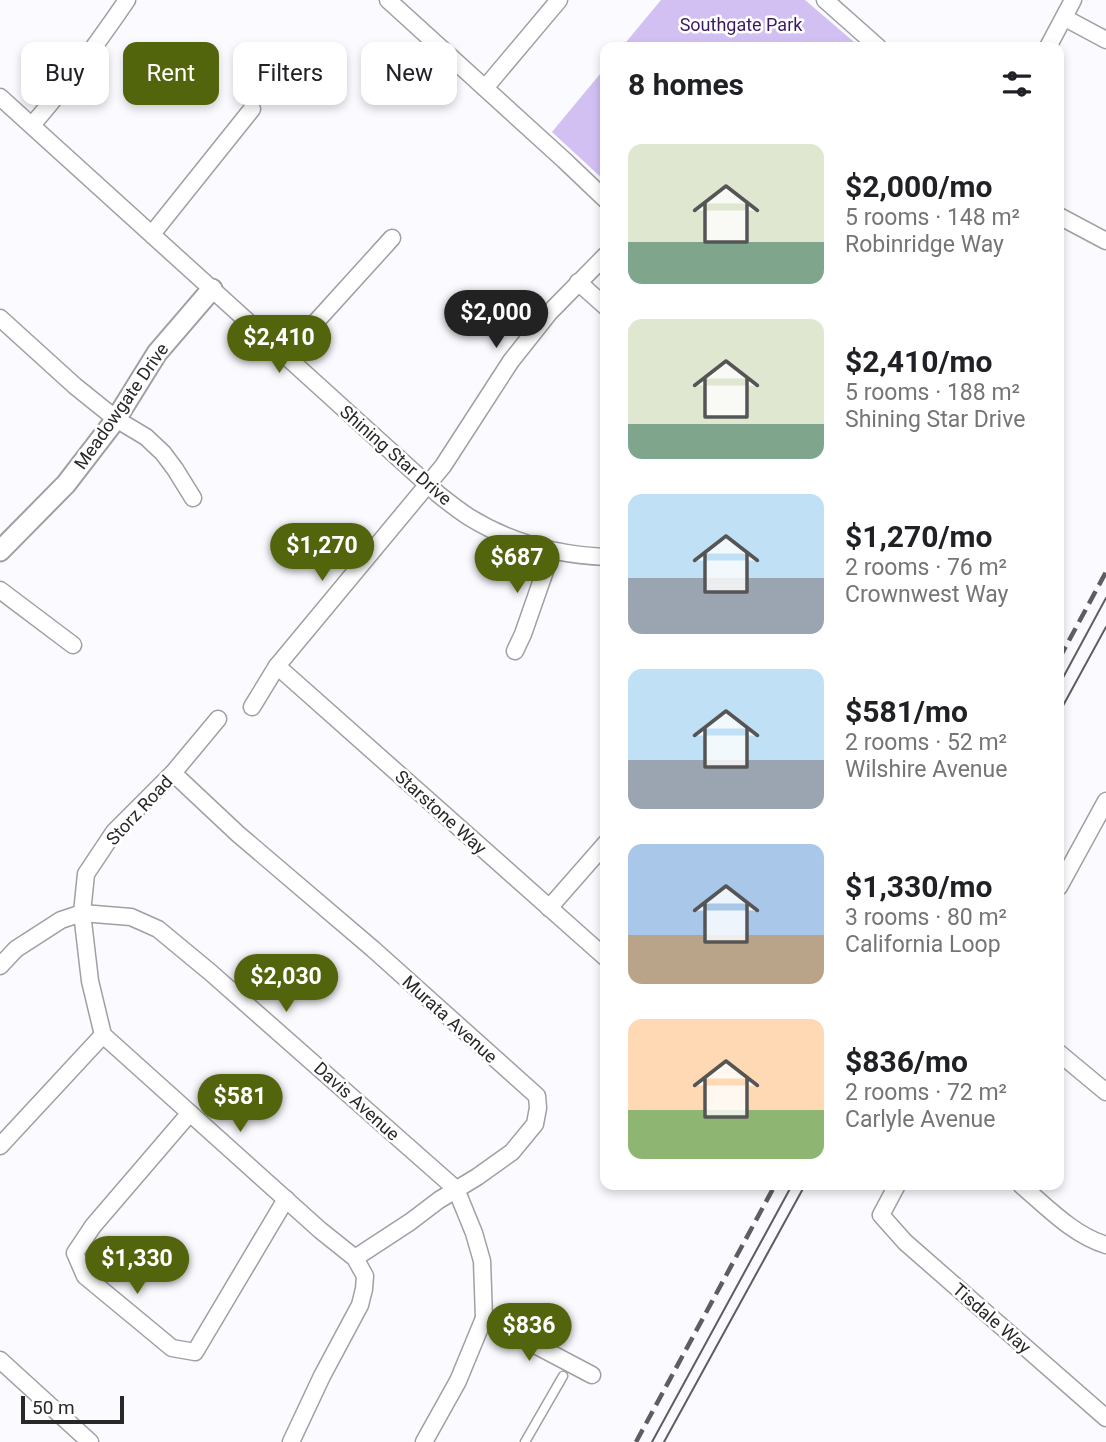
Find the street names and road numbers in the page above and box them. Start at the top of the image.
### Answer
street label: Meadowgate Drive [70,339,172,473]
street label: Shining Star Drive [336,401,456,509]
street label: Starstone Way [391,766,491,859]
street label: Storz Road [101,771,177,849]
street label: Murata Avenue [398,971,502,1067]
street label: Davis Avenue [310,1057,404,1145]
street label: Tisdale Way [949,1278,1036,1358]

